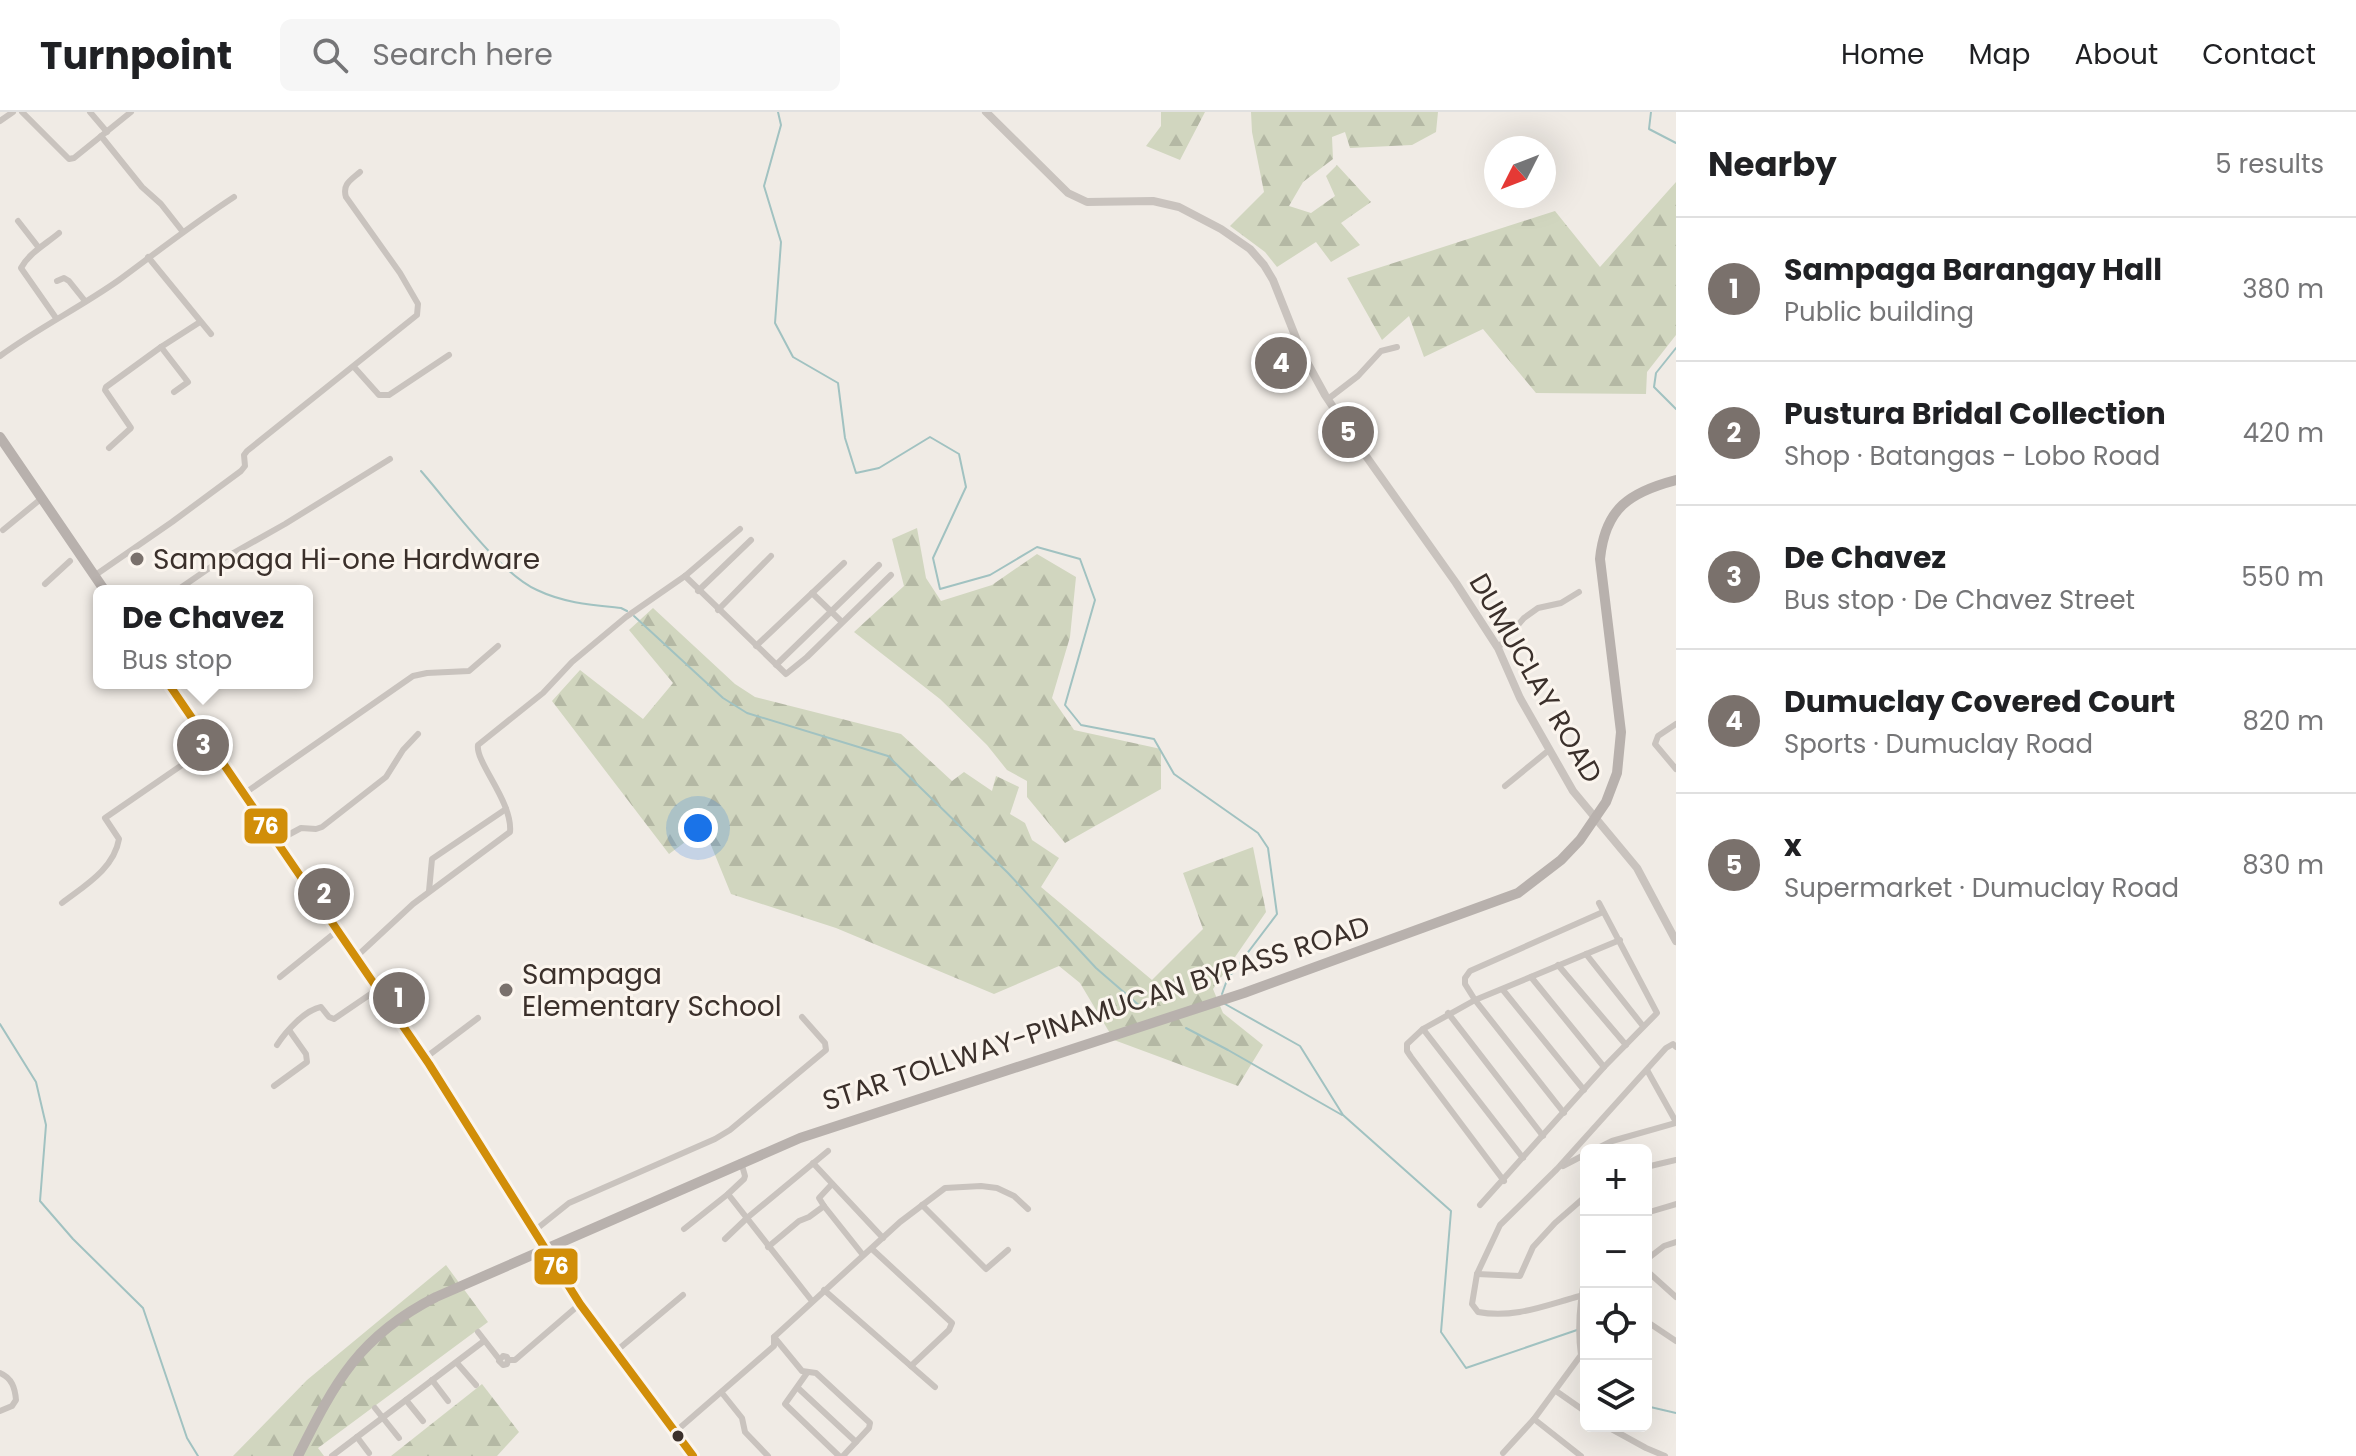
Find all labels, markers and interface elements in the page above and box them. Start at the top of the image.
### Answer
search box [280,19,840,91]
text: Turnpoint [40,29,232,82]
icon: search [308,33,352,77]
text: Search here [372,33,553,76]
text: Home [1841,35,1924,74]
text: Map [1968,35,2030,74]
text: About [2074,35,2158,74]
text: Contact [2202,35,2316,74]
north arrow [1484,136,1556,208]
text: Nearby [1708,140,1837,188]
text: 5 results [2215,146,2324,182]
text: Sampaga Barangay Hall [1784,248,2162,291]
text: 1 [1729,271,1739,307]
text: 380 m [2242,271,2324,307]
text: Public building [1784,294,1974,330]
pin: 4 [1255,333,1307,393]
text: Pustura Bridal Collection [1784,392,2166,435]
pin: 5 [1322,402,1374,462]
text: 2 [1727,415,1741,451]
text: 420 m [2243,415,2324,451]
text: Shop · Batangas - Lobo Road [1784,438,2160,474]
text: De Chavez [1784,536,1946,579]
place label: Sampaga Hi-one Hardware [153,540,540,579]
marker: Sampaga Hi-one Hardware [128,550,146,568]
text: 3 [1726,559,1742,595]
text: 550 m [2241,559,2324,595]
street label: DUMUCLAY ROAD [1460,566,1611,790]
text: Bus stop · De Chavez Street [1784,582,2135,618]
popup [93,585,313,689]
text: De Chavez [122,596,284,639]
text: Bus stop [122,642,232,678]
text: Dumuclay Covered Court [1784,680,2175,723]
text: 4 [1725,703,1743,739]
text: 820 m [2243,703,2324,739]
pin: 3 [177,715,229,775]
text: Sports · Dumuclay Road [1784,726,2093,762]
line badge: 76 [243,807,289,845]
your location [678,808,718,848]
text: 76 [253,811,279,842]
text: x [1784,824,1802,867]
text: 5 [1726,847,1742,883]
text: 830 m [2242,847,2324,883]
pin: 2 [298,864,350,924]
text: Supermarket · Dumuclay Road [1784,870,2179,906]
street label: STAR TOLLWAY-PINAMUCAN BYPASS ROAD [818,906,1375,1121]
place label: Sampaga Elementary School [522,955,782,1026]
pin: 1 [373,968,425,1028]
marker: Sampaga Elementary School [497,981,515,999]
map controls [1580,1144,1652,1432]
button: + [1580,1144,1652,1216]
button: − [1580,1216,1652,1288]
line badge: 76 [533,1247,579,1286]
text: 76 [543,1251,569,1282]
button: locate [1580,1288,1652,1360]
button: layers [1580,1360,1652,1432]
unlabelled marker [670,1428,686,1444]

